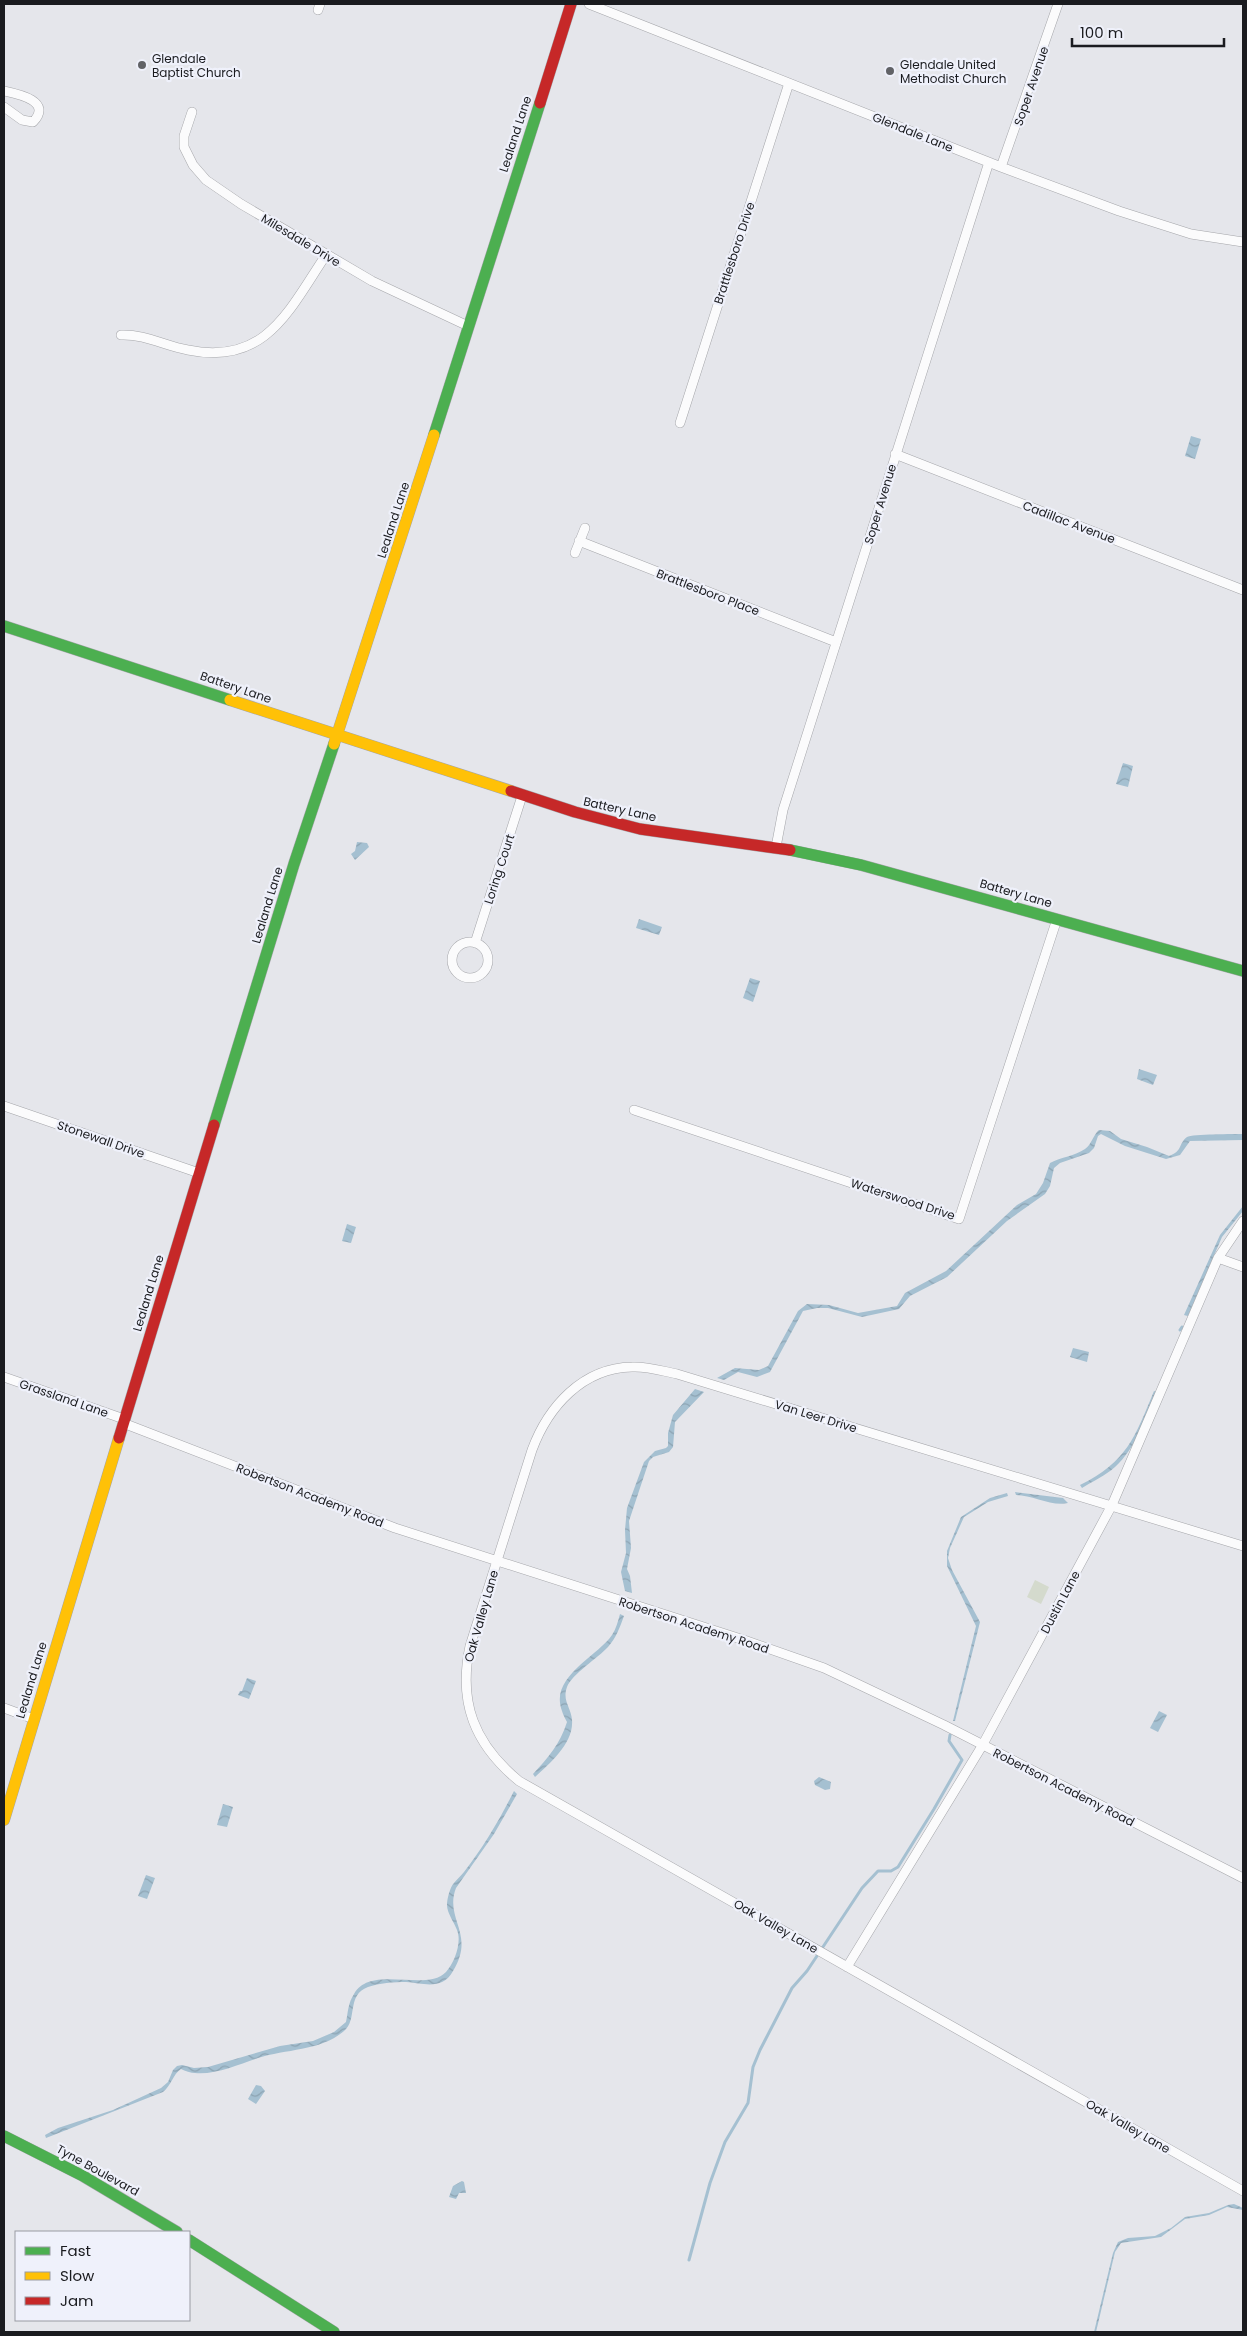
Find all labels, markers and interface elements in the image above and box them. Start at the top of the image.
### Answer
scale bar [1072,15,1224,47]
text: 100 m [1080,22,1123,43]
street label: Soper Avenue [1009,44,1053,128]
place label: Glendale Baptist Church [152,50,241,81]
place label: Glendale United Methodist Church [900,56,1006,87]
marker: Glendale Baptist Church [136,59,148,71]
marker: Glendale United Methodist Church [884,65,896,77]
street label: Lealand Lane [495,94,535,174]
street label: Glendale Lane [870,108,956,156]
street label: Brattlesboro Drive [709,200,759,306]
street label: Milesdale Drive [258,210,344,270]
street label: Soper Avenue [860,462,900,546]
street label: Lealand Lane [373,480,413,560]
street label: Cadillac Avenue [1020,497,1118,547]
street label: Brattlesboro Place [654,564,762,620]
street label: Battery Lane [198,667,274,707]
street label: Battery Lane [582,792,658,826]
street label: Loring Court [480,832,518,906]
street label: Lealand Lane [247,865,287,945]
street label: Battery Lane [978,875,1054,911]
street label: Stonewall Drive [55,1116,147,1162]
street label: Waterswood Drive [849,1174,957,1224]
street label: Lealand Lane [128,1253,168,1333]
street label: Grassland Lane [17,1375,111,1421]
street label: Van Leer Drive [773,1395,859,1437]
street label: Robertson Academy Road [234,1459,386,1531]
street label: Oak Valley Lane [460,1568,502,1664]
street label: Dustin Lane [1036,1568,1084,1636]
street label: Robertson Academy Road [617,1593,771,1657]
street label: Lealand Lane [11,1640,51,1720]
street label: Robertson Academy Road [990,1744,1138,1830]
street label: Oak Valley Lane [731,1895,821,1957]
street label: Oak Valley Lane [1083,2095,1173,2157]
street label: Tyne Boulevard [54,2140,142,2200]
legend [15,2231,190,2321]
text: Fast [60,2240,91,2261]
text: Slow [60,2265,95,2286]
text: Jam [60,2290,94,2311]

